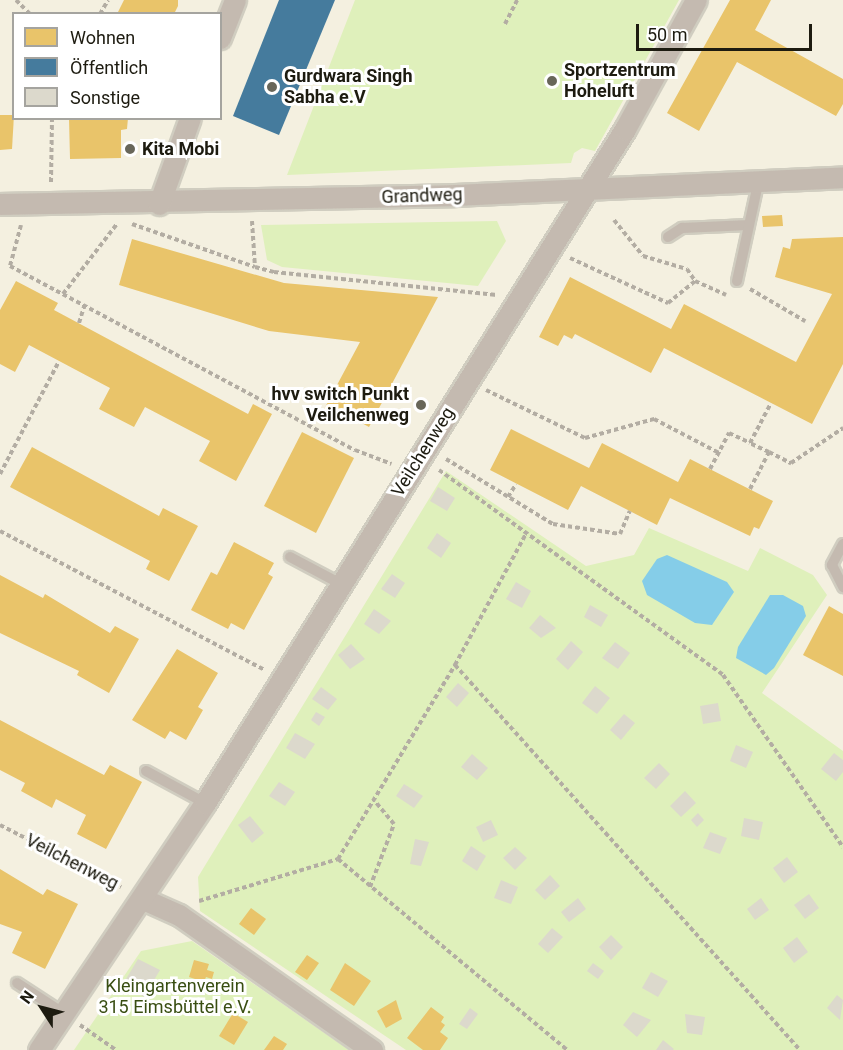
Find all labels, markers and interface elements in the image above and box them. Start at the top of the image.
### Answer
legend [12,12,222,120]
scale bar [639,12,814,50]
text: 50 m [647,24,687,45]
text: Wohnen [70,27,135,48]
text: Öffentlich [70,57,148,78]
place label: Sportzentrum Hoheluft [564,60,676,103]
place label: Gurdwara Singh Sabha e.V [284,66,412,109]
marker: Sportzentrum Hoheluft [545,74,559,88]
marker: Gurdwara Singh Sabha e.V [265,80,279,94]
text: Sonstige [70,87,140,108]
place label: Kita Mobi [142,138,219,160]
marker: Kita Mobi [123,142,137,156]
street label: Grandweg [381,184,463,208]
place label: hvv switch Punkt Veilchenweg [271,384,409,426]
marker: hvv switch Punkt Veilchenweg [414,398,428,412]
street label: Veilchenweg [387,403,459,501]
street label: Veilchenweg [22,829,122,895]
park label: Kleingartenverein 315 Eimsbüttel e.V. [98,976,252,1018]
north arrow [12,978,72,1038]
text: N [16,987,38,1007]

